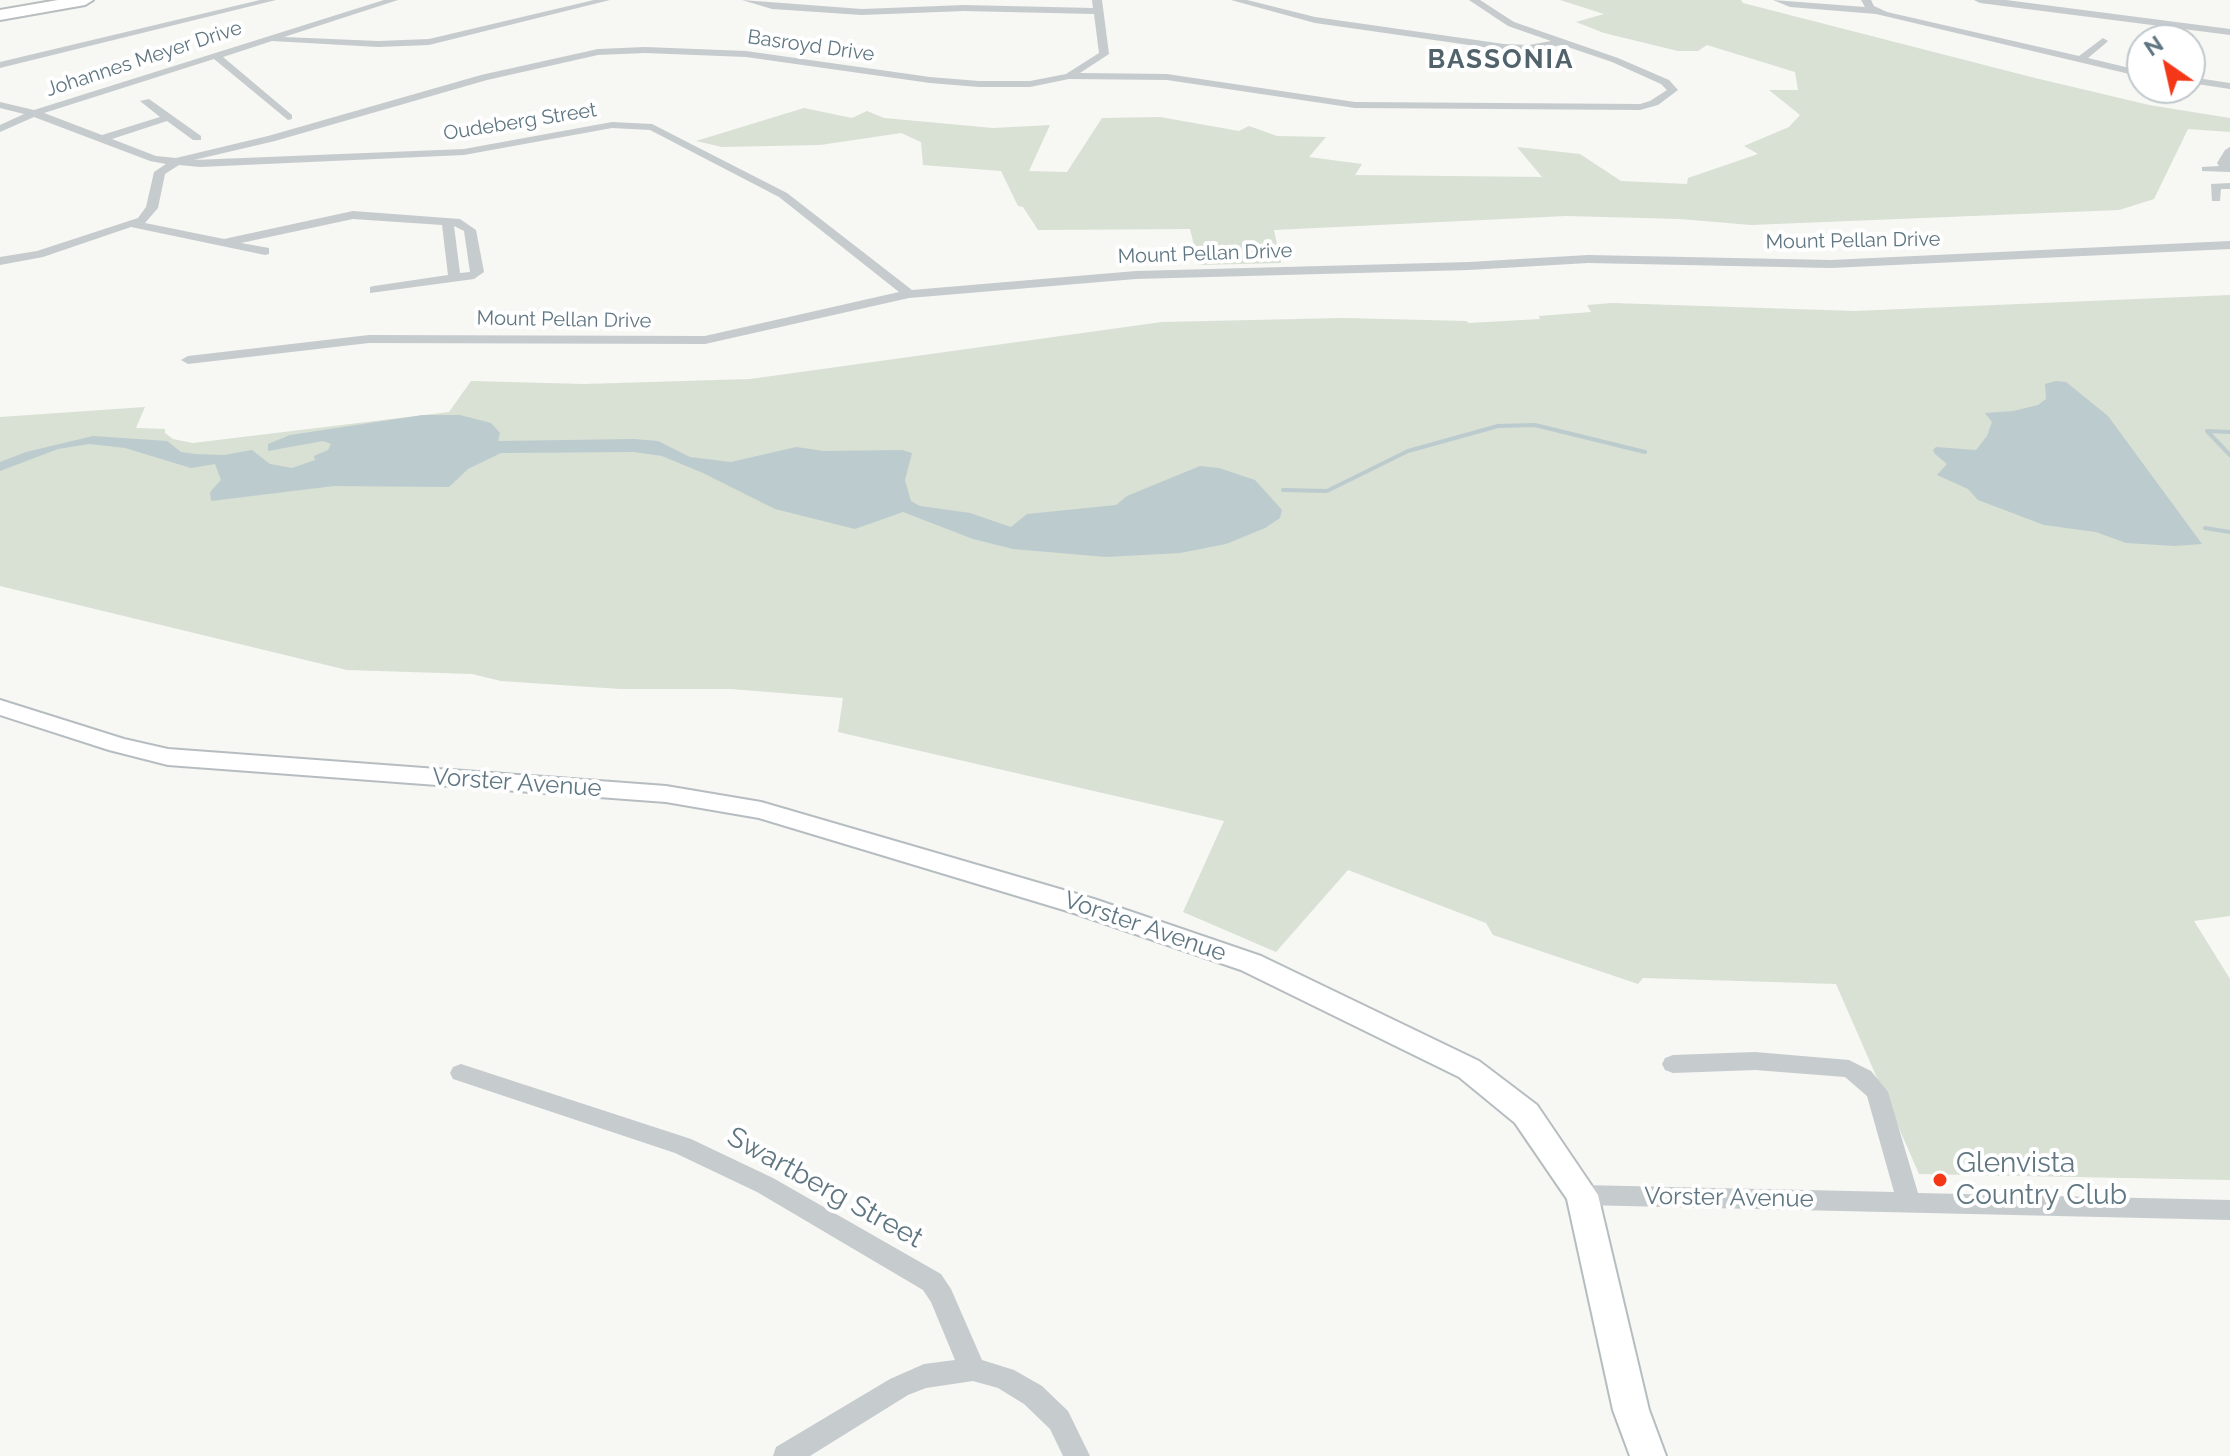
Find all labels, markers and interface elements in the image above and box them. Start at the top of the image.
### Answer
street label: Johannes Meyer Drive [43,16,245,102]
north arrow [2126,24,2206,104]
street label: Basroyd Drive [746,25,876,67]
text: N [2139,30,2168,61]
district label: BASSONIA [1428,44,1574,76]
street label: Oudeberg Street [442,98,598,146]
street label: Mount Pellan Drive [1765,227,1941,255]
street label: Mount Pellan Drive [1117,239,1293,269]
street label: Mount Pellan Drive [476,306,652,334]
street label: Vorster Avenue [431,763,603,803]
street label: Vorster Avenue [1060,886,1230,968]
street label: Swartberg Street [721,1120,929,1256]
place label: Glenvista Country Club [1956,1147,2127,1213]
marker: Glenvista Country Club [1931,1171,1949,1189]
street label: Vorster Avenue [1644,1182,1814,1214]

